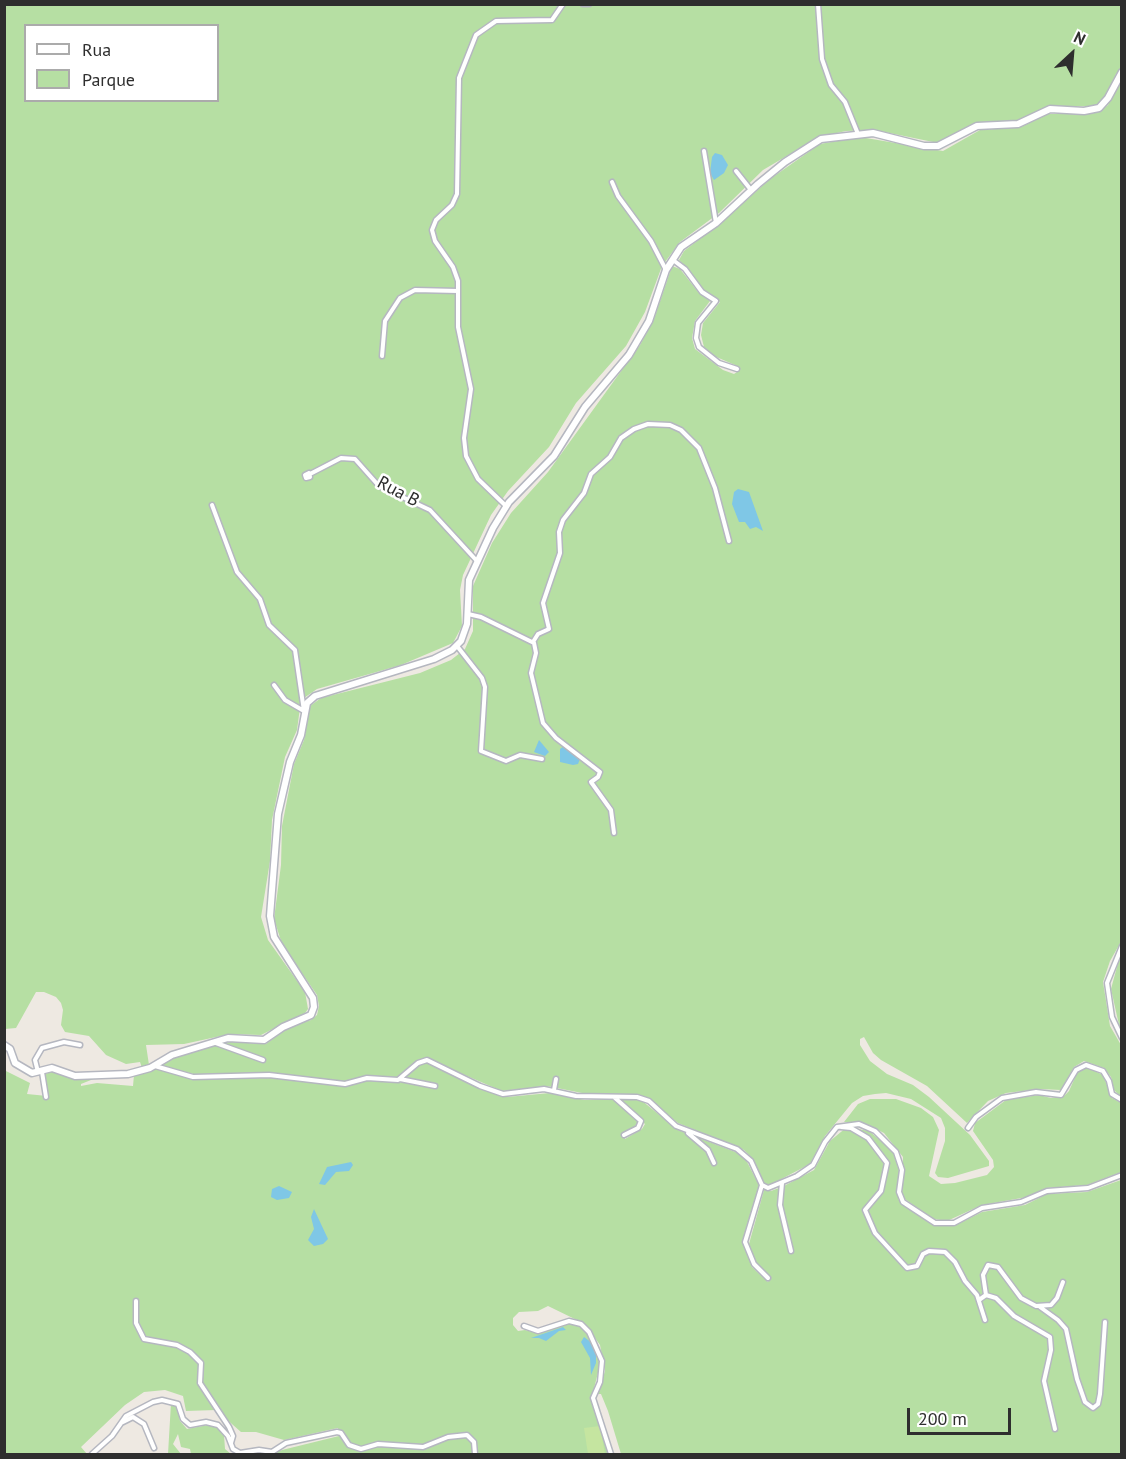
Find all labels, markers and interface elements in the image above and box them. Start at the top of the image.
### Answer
legend [24,24,219,102]
north arrow [1042,24,1102,84]
text: N [1071,27,1089,49]
text: Rua [82,38,111,61]
text: Parque [82,68,135,91]
street label: Rua B [373,472,423,512]
scale bar [910,1396,1014,1434]
text: 200 m [918,1407,967,1430]

